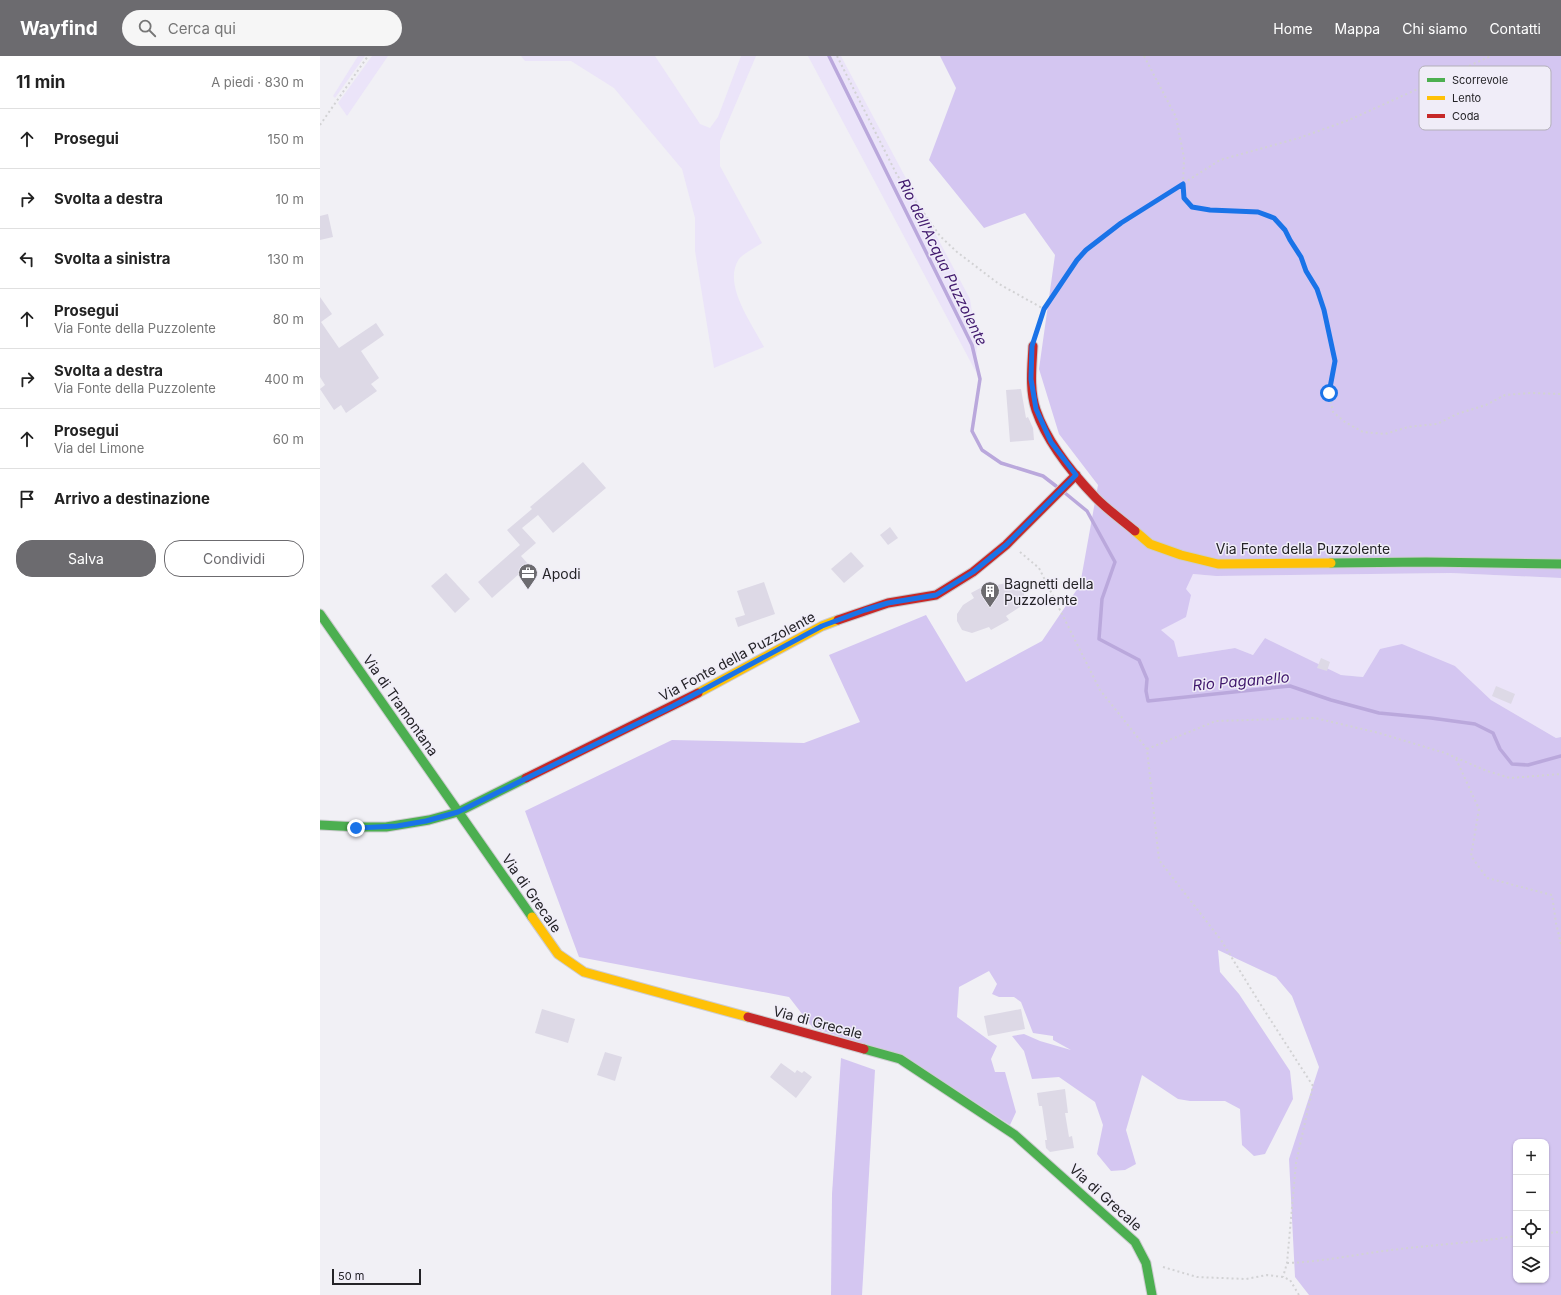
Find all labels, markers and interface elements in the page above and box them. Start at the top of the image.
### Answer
search box [122,10,402,46]
text: Wayfind [20,17,98,40]
icon: search [136,17,158,39]
text: Cerca qui [168,19,236,38]
text: Home [1273,20,1313,37]
text: Mappa [1335,20,1380,37]
text: Chi siamo [1402,20,1467,37]
text: Contatti [1489,20,1541,37]
legend [1419,66,1551,130]
text: 11 min [16,72,65,92]
text: Scorrevole [1452,73,1508,87]
text: A piedi · 830 m [211,74,304,90]
text: Lento [1452,91,1482,105]
text: Coda [1452,109,1480,123]
icon: ahead [16,128,38,150]
text: Prosegui [54,129,119,148]
text: 150 m [268,131,304,147]
water label: Rio dell'Acqua Puzzolente [894,175,992,349]
icon: right [16,188,38,210]
text: Svolta a destra [54,189,163,208]
text: 10 m [275,191,304,207]
icon: left [16,248,38,270]
text: Svolta a sinistra [54,249,171,268]
text: 130 m [267,251,304,267]
text: Prosegui [54,301,119,320]
icon: ahead [16,308,38,330]
text: 80 m [273,311,304,327]
text: Via Fonte della Puzzolente [54,320,216,336]
text: Svolta a destra [54,361,163,380]
icon: right [16,368,38,390]
text: 400 m [264,371,304,387]
text: Via Fonte della Puzzolente [54,380,216,396]
route start [1320,384,1338,402]
text: Prosegui [54,421,119,440]
icon: ahead [16,428,38,450]
text: 60 m [273,431,304,447]
text: Via del Limone [54,440,144,456]
icon: arrive [16,488,38,510]
text: Arrivo a destinazione [54,489,210,508]
button: Salva [16,540,156,577]
button: Condividi [164,540,304,577]
street label: Via Fonte della Puzzolente [1216,540,1390,557]
office icon: Apodi [517,562,539,590]
place label: Apodi [542,565,581,582]
place label: Bagnetti della Puzzolente [1004,575,1094,608]
building icon: Bagnetti della Puzzolente [979,580,1001,608]
street label: Via Fonte della Puzzolente [656,608,818,704]
street label: Via di Tramontana [360,651,442,759]
water label: Rio Paganello [1192,667,1290,695]
route end [347,819,365,837]
street label: Via di Grecale [499,850,565,936]
street label: Via di Grecale [771,1002,865,1042]
map controls [1513,1139,1549,1283]
button: + [1513,1139,1549,1175]
street label: Via di Grecale [1066,1160,1146,1234]
button: − [1513,1175,1549,1211]
button: locate [1513,1211,1549,1247]
button: layers [1513,1247,1549,1283]
scale bar [332,1267,421,1286]
text: 50 m [338,1269,364,1283]

